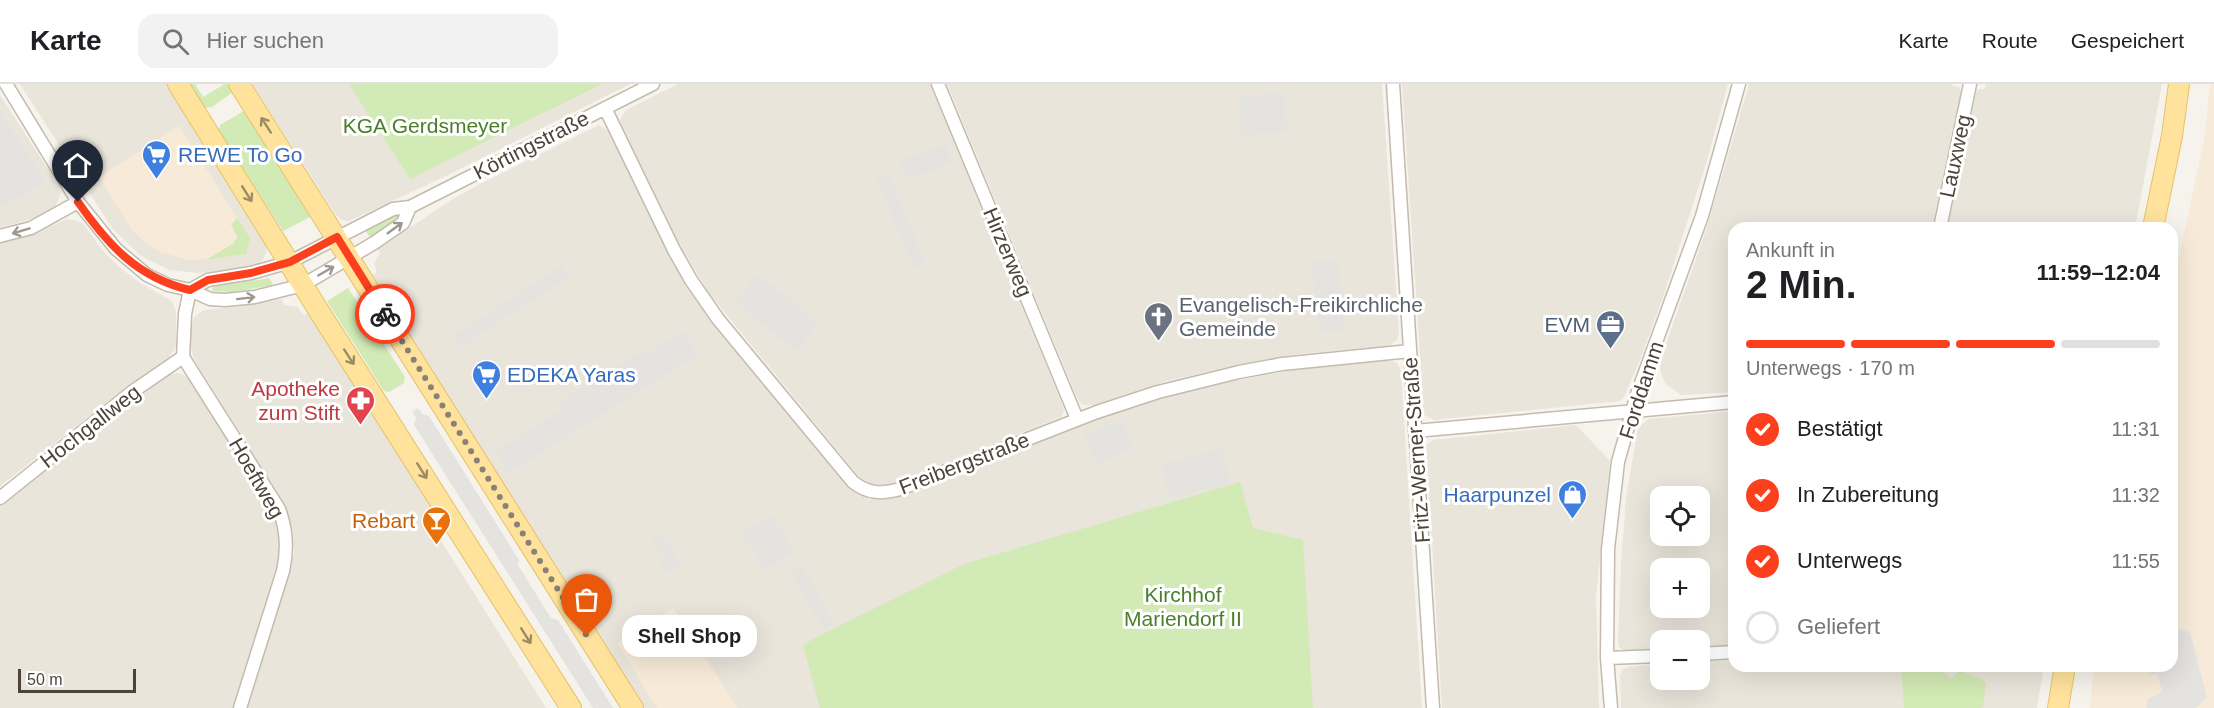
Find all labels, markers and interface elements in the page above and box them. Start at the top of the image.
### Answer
search box [138,14,558,68]
text: Karte [30,25,102,56]
icon: search [159,25,192,58]
text: Hier suchen [207,28,324,53]
text: Karte [1899,29,1949,52]
text: Route [1982,29,2038,52]
text: Gespeichert [2071,29,2184,52]
street label: Körtingstraße [470,106,592,184]
street label: Lauxweg [1935,112,1975,200]
park label: KGA Gerdsmeyer [343,114,507,137]
one-way arrow [259,117,271,134]
supermarket icon: REWE To Go [141,138,173,180]
pin [52,140,103,202]
place label: REWE To Go [178,143,302,166]
icon: home [61,149,94,182]
one-way arrow [242,185,254,202]
street label: Hirzerweg [979,204,1037,300]
one-way arrow [387,222,403,234]
one-way arrow [12,226,31,237]
text: Ankunft in [1746,239,1835,261]
text: 11:59–12:04 [2036,260,2160,285]
text: 2 Min. [1746,263,1857,306]
one-way arrow [317,265,334,277]
courier [355,284,415,344]
one-way arrow [236,292,256,303]
place label: Evangelisch-Freikirchliche Gemeinde [1179,293,1423,340]
icon: bike [369,298,402,331]
church icon: Evangelisch-Freikirchliche Gemeinde [1142,300,1174,342]
office icon: EVM [1595,308,1627,350]
place label: EVM [1544,313,1590,336]
street label: Forddamm [1614,338,1668,442]
one-way arrow [344,348,356,365]
street label: Fritz-Werner-Straße [1398,356,1434,544]
text: Unterwegs · 170 m [1746,357,1915,379]
supermarket icon: EDEKA Yaras [470,358,502,400]
place label: EDEKA Yaras [507,363,636,386]
place label: Apotheke zum Stift [251,377,340,424]
street label: Hochgallweg [36,380,144,472]
pharmacy icon: Apotheke zum Stift [345,384,377,426]
icon: check [1746,413,1779,446]
text: Bestätigt [1797,416,1883,441]
text: 11:31 [2111,418,2160,440]
street label: Freibergstraße [896,428,1032,498]
street label: Hoeftweg [225,434,289,522]
one-way arrow [415,462,428,479]
shop icon: Haarpunzel [1556,478,1588,520]
icon: check [1746,479,1779,512]
text: In Zubereitung [1797,482,1939,507]
place label: Haarpunzel [1444,483,1551,506]
text: 11:32 [2111,484,2160,506]
map controls [1650,486,1710,690]
button: locate [1650,486,1710,546]
bar icon: Rebart [420,504,452,546]
place label: Rebart [352,509,415,532]
icon: check [1746,545,1779,578]
text: Unterwegs [1797,548,1902,573]
text: 11:55 [2111,550,2160,572]
button: + [1650,558,1710,618]
pin [561,574,612,636]
icon: bag [570,583,603,616]
park label: Kirchhof Mariendorf II [1124,583,1242,630]
text: Geliefert [1797,614,1880,639]
callout: Shell Shop [623,615,758,657]
text: Shell Shop [638,625,741,647]
one-way arrow [520,627,532,644]
button: − [1650,630,1710,690]
scale bar [18,666,136,694]
text: 50 m [27,671,63,688]

